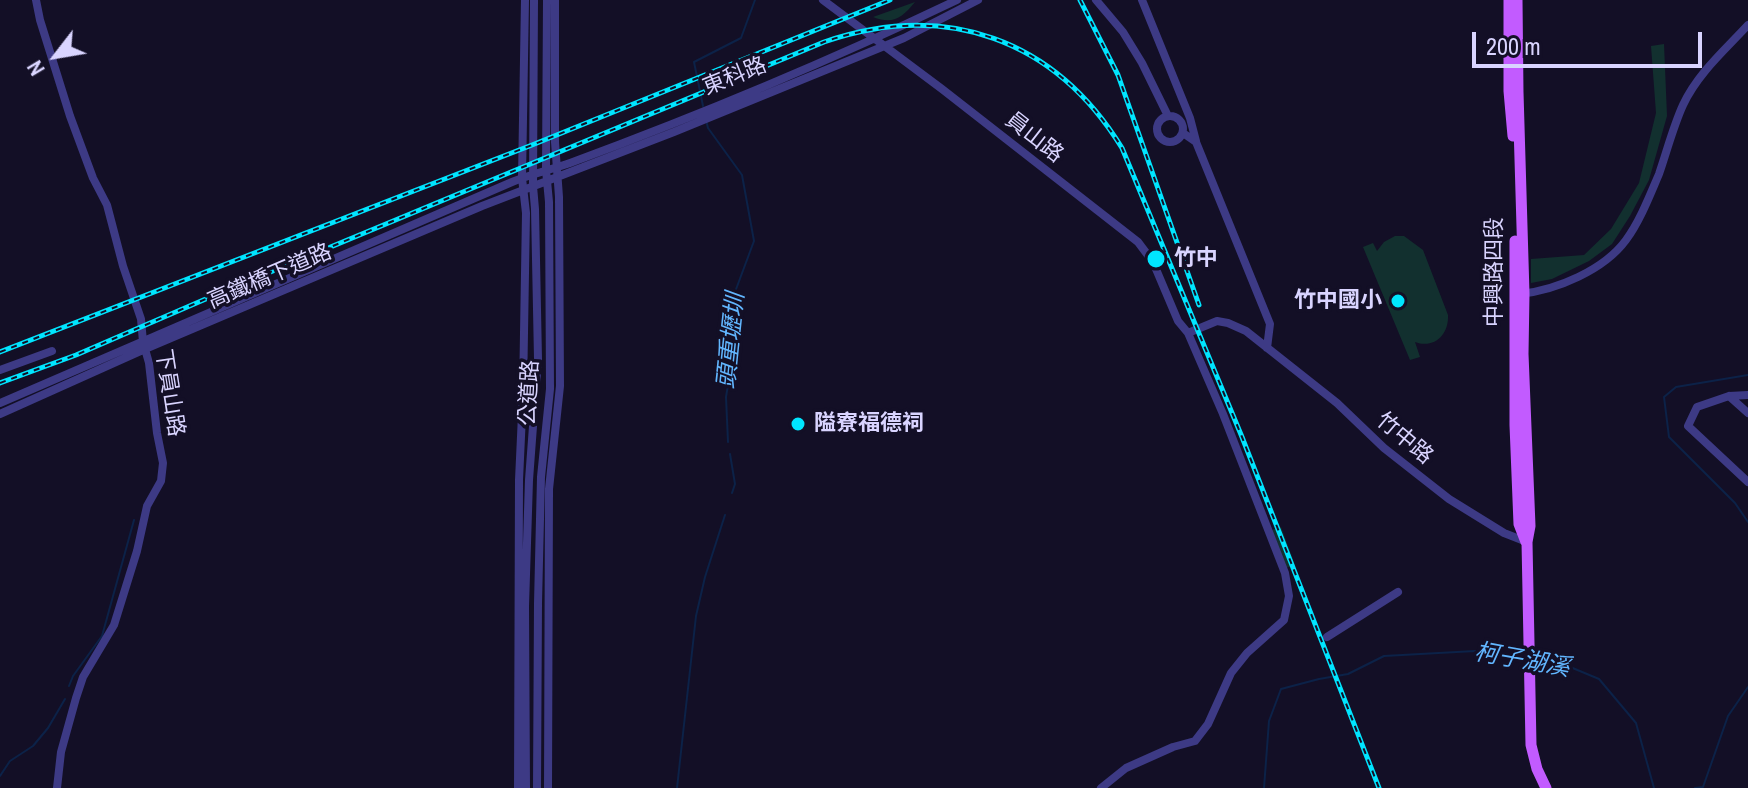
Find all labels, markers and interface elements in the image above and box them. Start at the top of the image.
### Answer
north arrow [16,16,96,96]
scale bar [1476,16,1706,66]
text: 200 m [1486,30,1541,62]
street label: 東科路 [699,52,771,102]
text: N [19,55,52,82]
street label: 員山路 [1000,107,1068,169]
street label: 中興路四段 [1482,217,1508,327]
street label: 高鐵橋下道路 [204,239,336,315]
place label: 竹中 [1174,246,1218,272]
marker: 竹中 [1145,248,1167,270]
place label: 竹中國小 [1294,288,1382,314]
water label: 頭重壢圳 [713,292,751,390]
marker: 竹中國小 [1389,292,1407,310]
street label: 下員山路 [149,347,189,439]
street label: 公道路 [515,359,545,427]
street label: 竹中路 [1370,408,1438,470]
place label: 隘寮福德祠 [814,411,924,437]
marker: 隘寮福德祠 [789,415,807,433]
water label: 柯子湖溪 [1472,638,1572,684]

